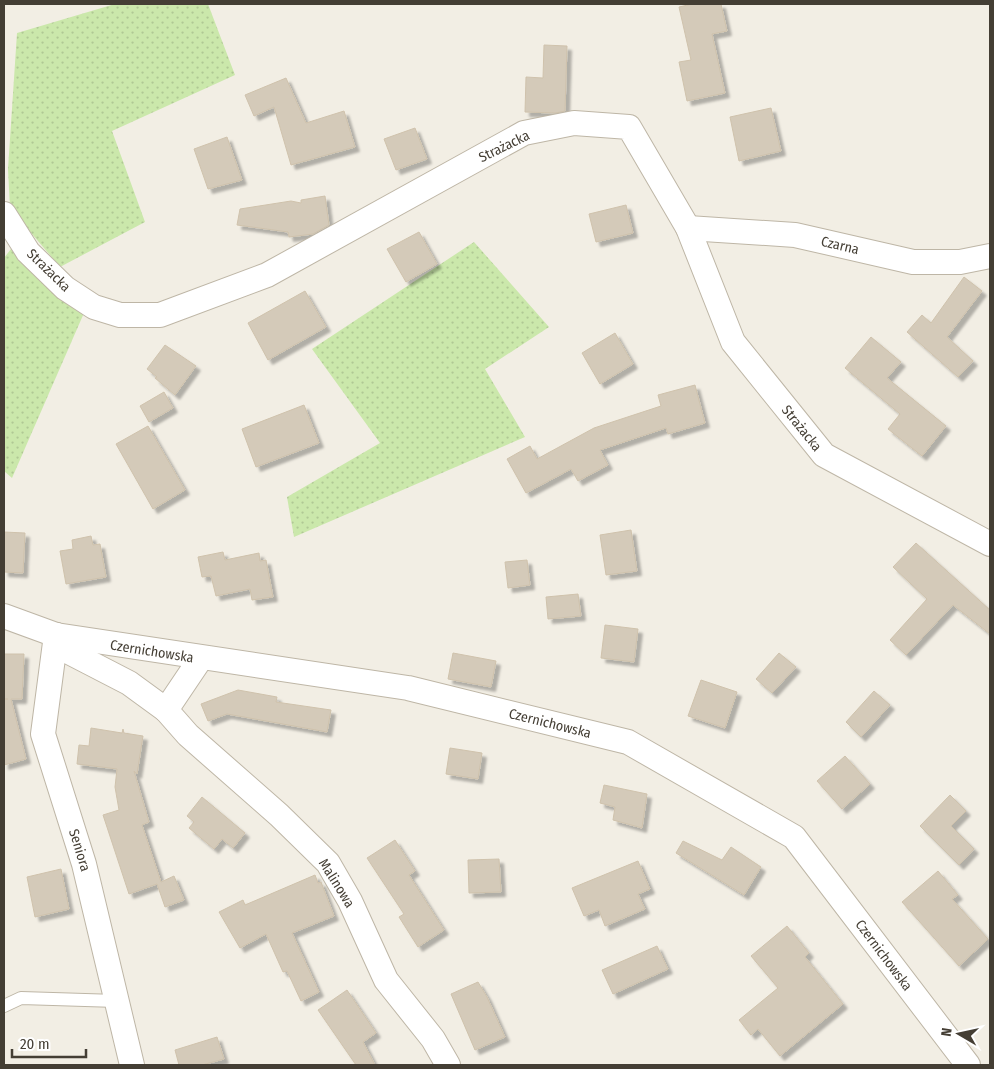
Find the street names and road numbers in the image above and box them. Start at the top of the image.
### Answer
street label: Strażacka [476,127,532,166]
street label: Czarna [819,233,861,258]
street label: Strażacka [23,245,74,295]
street label: Strażacka [778,402,825,455]
street label: Czernichowska [109,637,195,667]
street label: Czernichowska [507,705,593,742]
street label: Seniora [65,827,94,874]
street label: Malinowa [315,856,358,911]
street label: Czernichowska [851,917,916,994]

